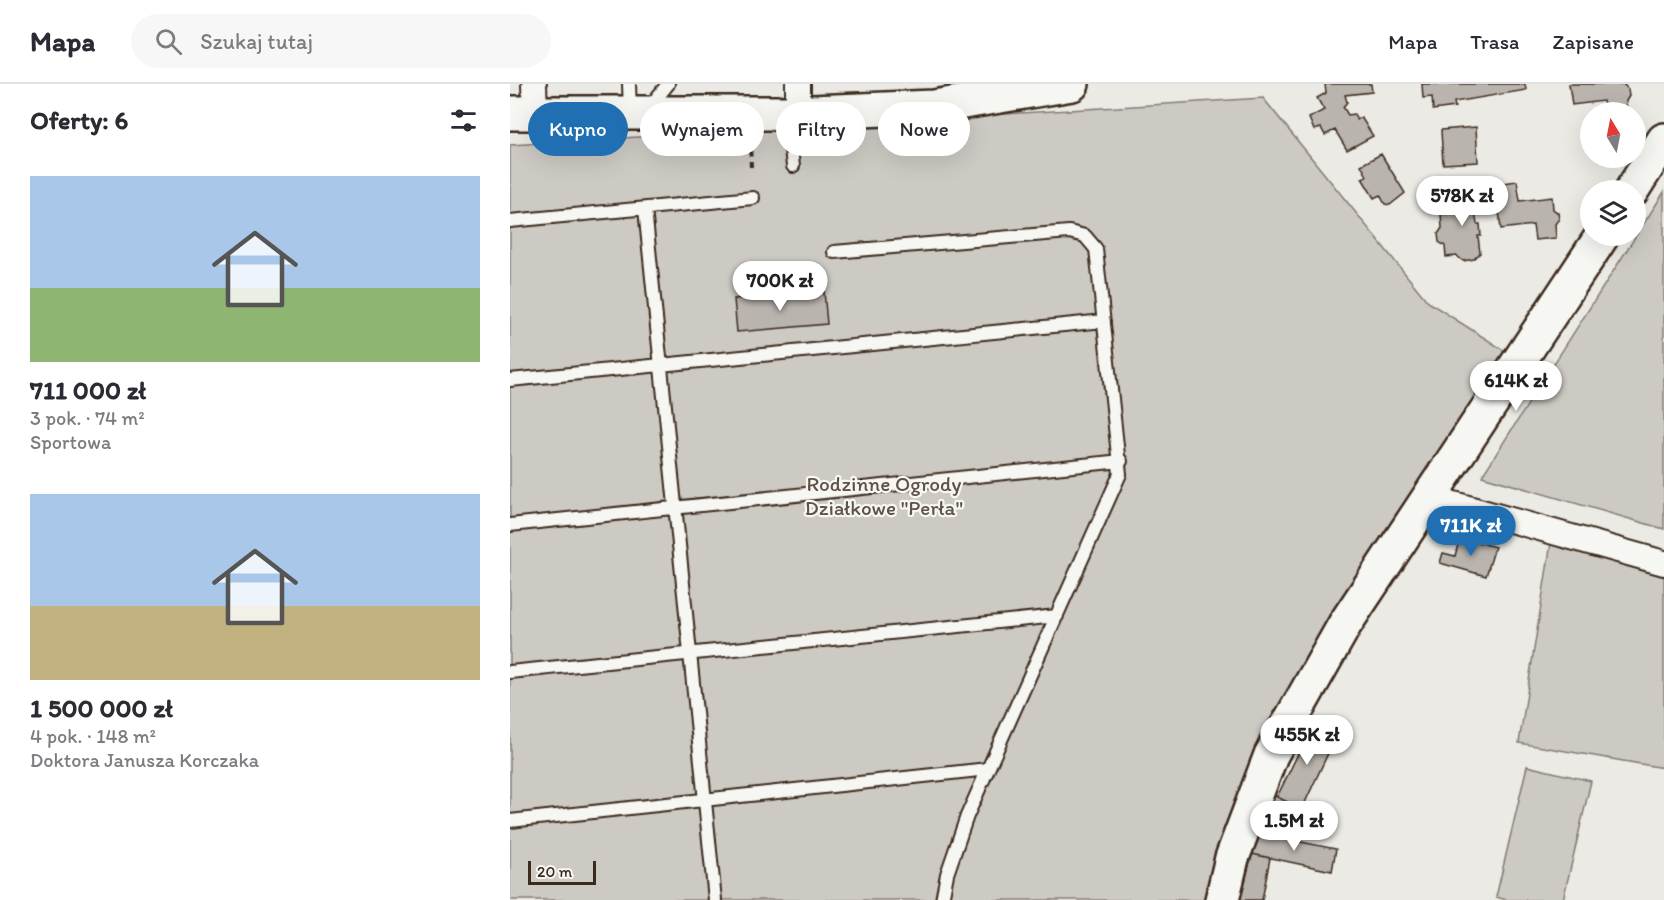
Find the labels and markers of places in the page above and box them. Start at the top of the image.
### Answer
pin: 578K zł [1407,176,1517,227]
pin: 700K zł [725,261,835,312]
pin: 614K zł [1461,361,1571,412]
pin: 711K zł [1416,506,1526,557]
pin: 455K zł [1252,715,1362,766]
pin: 1.5M zł [1239,801,1349,852]

